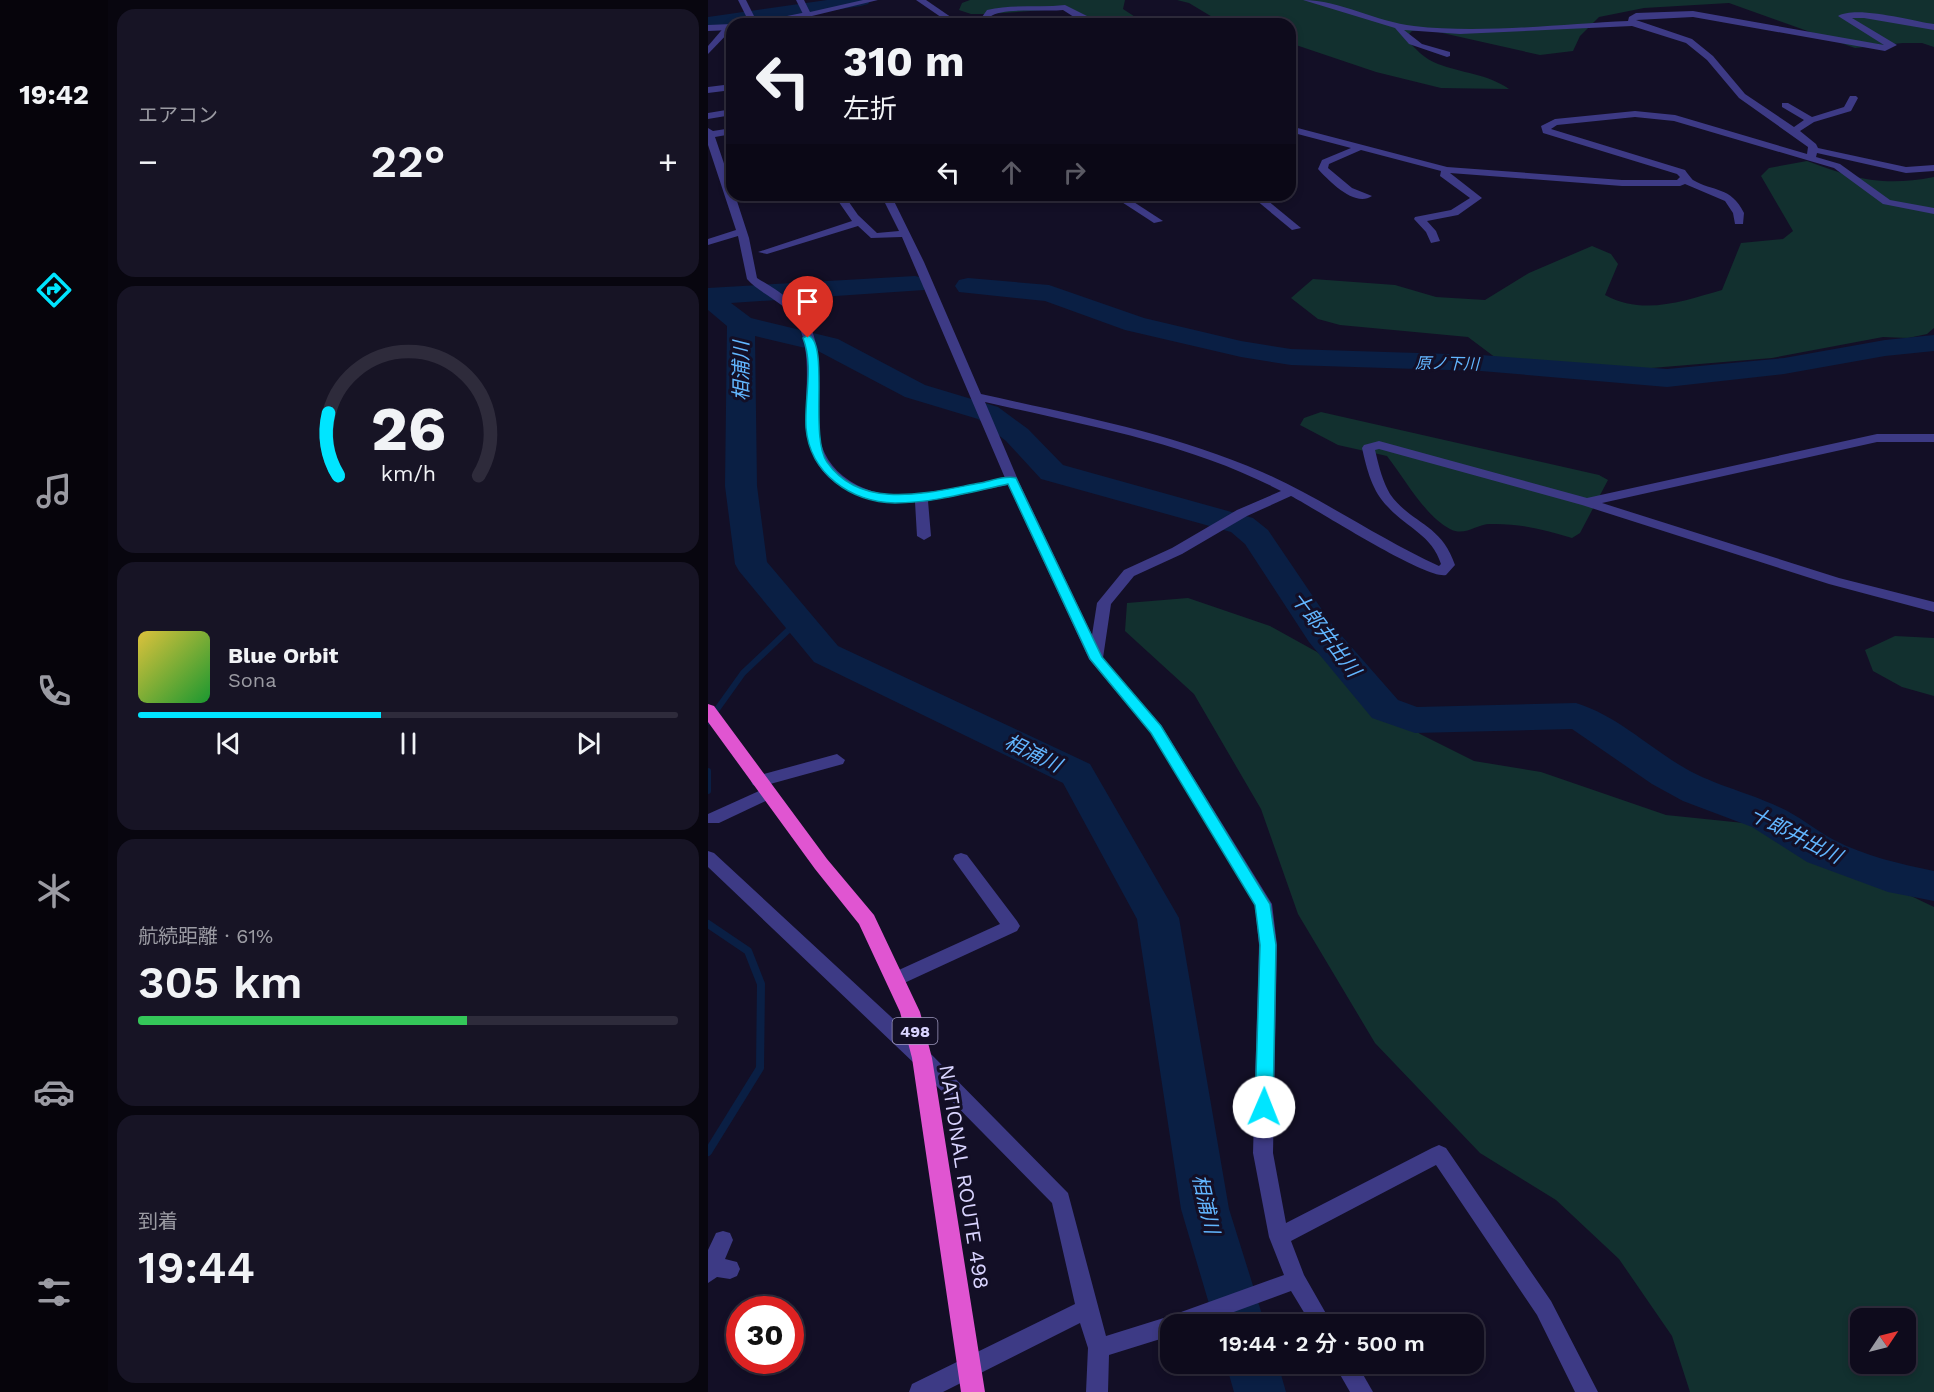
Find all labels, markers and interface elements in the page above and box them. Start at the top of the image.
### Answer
text: 310 m [843,37,965,86]
icon: left [744,42,822,120]
text: 19:42 [19,79,89,111]
text: 左折 [843,93,897,125]
text: エアコン [138,103,218,127]
text: 22° [371,135,445,188]
text: − [138,142,158,181]
text: + [658,142,678,181]
icon: left [932,156,965,189]
icon: ahead [995,156,1028,189]
icon: right [1058,156,1091,189]
icon: directions [33,269,75,311]
pin [782,276,833,338]
icon: arrive [791,285,824,318]
water label: 相浦川 [729,339,753,401]
water label: 原ノ下川 [1415,353,1481,374]
text: 26 [370,393,446,466]
text: km/h [380,462,436,487]
icon: music [33,470,75,512]
water label: 十郎井出川 [1286,587,1367,683]
text: Blue Orbit [228,643,338,668]
text: Sona [228,668,277,692]
icon: phone [33,670,75,712]
icon: previous [212,727,245,760]
icon: pause [392,727,425,760]
icon: next [572,727,605,760]
water label: 相浦川 [1001,729,1067,778]
water label: 十郎井出川 [1746,802,1848,869]
icon: climate [33,870,75,912]
text: 航続距離 · 61% [138,924,273,948]
text: 305 km [138,956,303,1009]
road number: 498 [892,1018,938,1044]
street label: NATIONAL ROUTE 498 [934,1063,995,1291]
icon: car [33,1071,75,1113]
position arrow [1232,1075,1296,1139]
water label: 相浦川 [1188,1172,1225,1238]
text: 到着 [138,1209,178,1233]
text: 19:44 [138,1241,255,1294]
icon: filters [33,1271,75,1313]
speed limit sign: 30 [726,1296,804,1374]
north arrow [1850,1308,1916,1374]
map controls [1850,1308,1916,1374]
text: 19:44 · 2 分 · 500 m [1219,1331,1425,1356]

